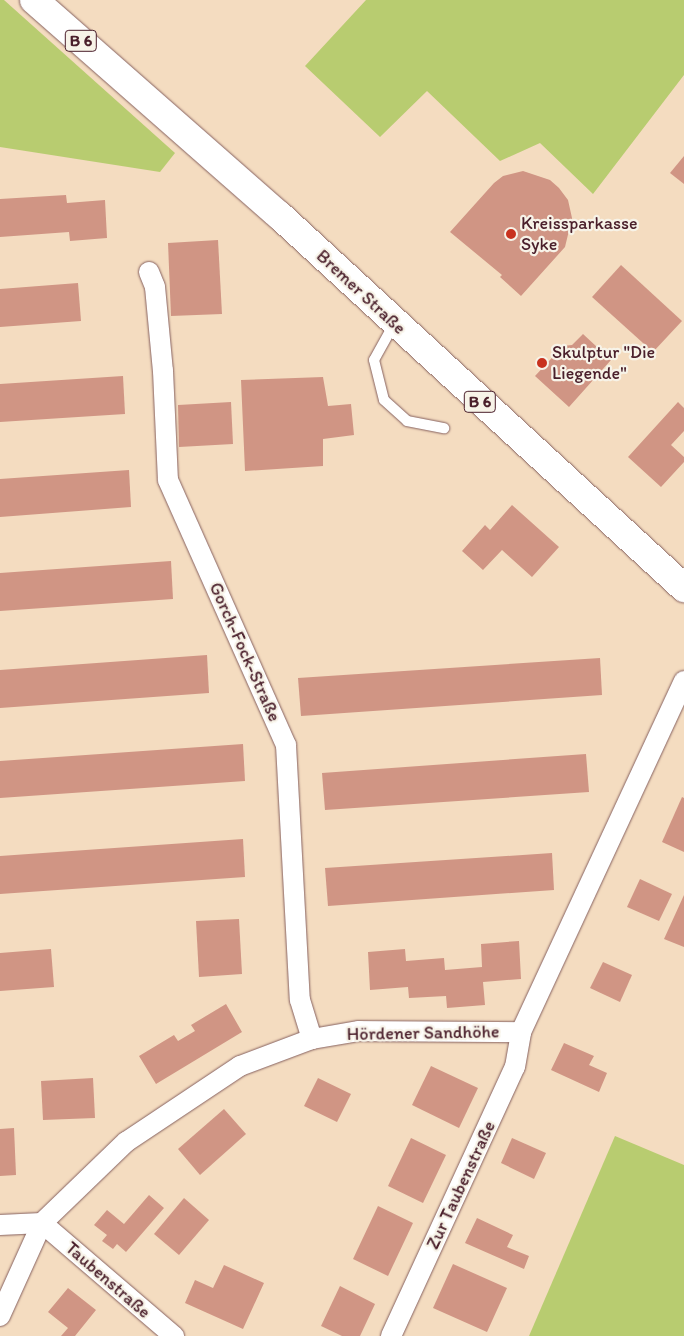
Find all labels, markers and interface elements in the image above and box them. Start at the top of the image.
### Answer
road number: B 6 [65,27,97,54]
place label: Kreissparkasse Syke [521,213,638,255]
marker: Kreissparkasse Syke [505,228,517,240]
street label: Bremer Straße [312,245,410,339]
place label: Skulptur "Die Liegende" [552,342,655,384]
marker: Skulptur "Die Liegende" [536,357,548,369]
road number: B 6 [464,388,496,416]
street label: Gorch-Fock-Straße [205,579,285,725]
street label: Hördener Sandhöhe [346,1021,500,1045]
street label: Zur Taubenstraße [422,1118,500,1252]
street label: Taubenstraße [61,1237,155,1323]

